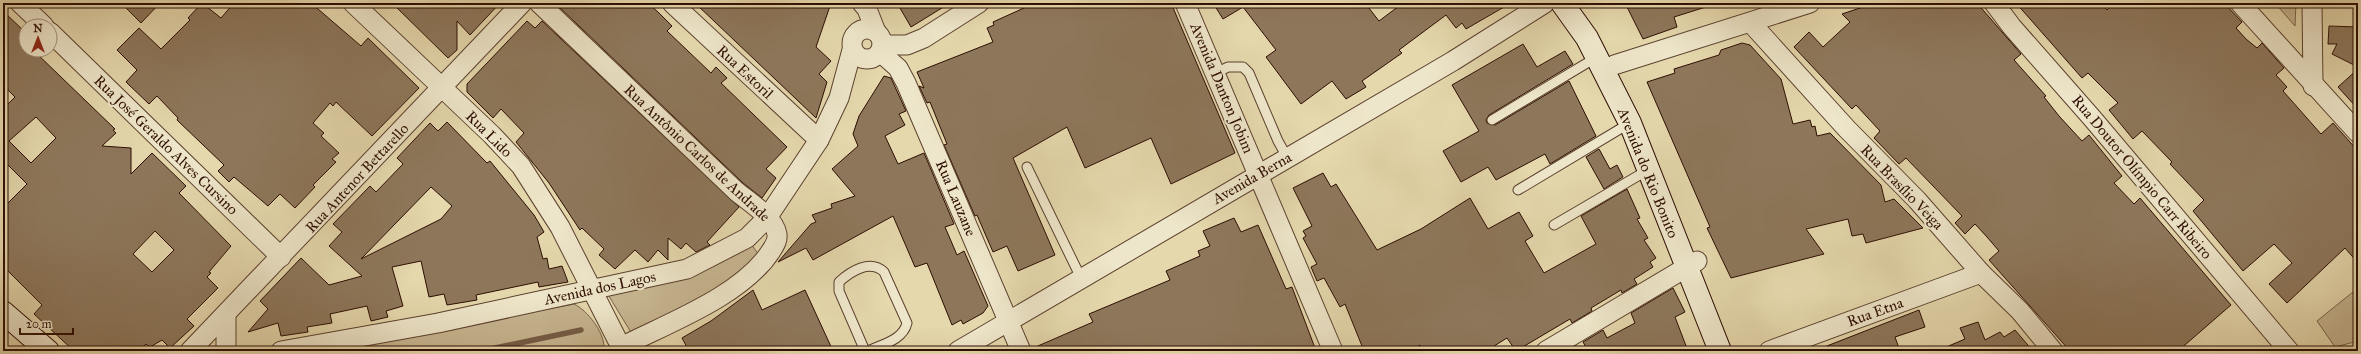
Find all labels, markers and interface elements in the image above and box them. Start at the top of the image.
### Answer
north arrow [18,18,58,58]
street label: Avenida Danton Jobim [1185,19,1258,157]
text: N [33,22,43,35]
street label: Rua Estoril [713,41,778,103]
street label: Rua José Geraldo Alves Cursino [90,71,242,220]
street label: Rua Antônio Carlos de Andrade [620,81,774,225]
street label: Rua Doutor Olímpio Carr Ribeiro [2068,91,2216,263]
street label: Avenida do Rio Bonito [1613,104,1682,241]
street label: Rua Lido [462,107,516,161]
street label: Rua Antenor Bettarello [302,119,413,236]
street label: Rua Brasílio Veiga [1857,141,1948,234]
street label: Avenida Berna [1208,148,1295,208]
street label: Rua Lauzane [932,157,980,239]
street label: Avenida dos Lagos [542,267,657,309]
street label: Rua Etna [1844,293,1906,330]
scale bar [20,310,73,336]
text: 20 m [26,317,52,331]

